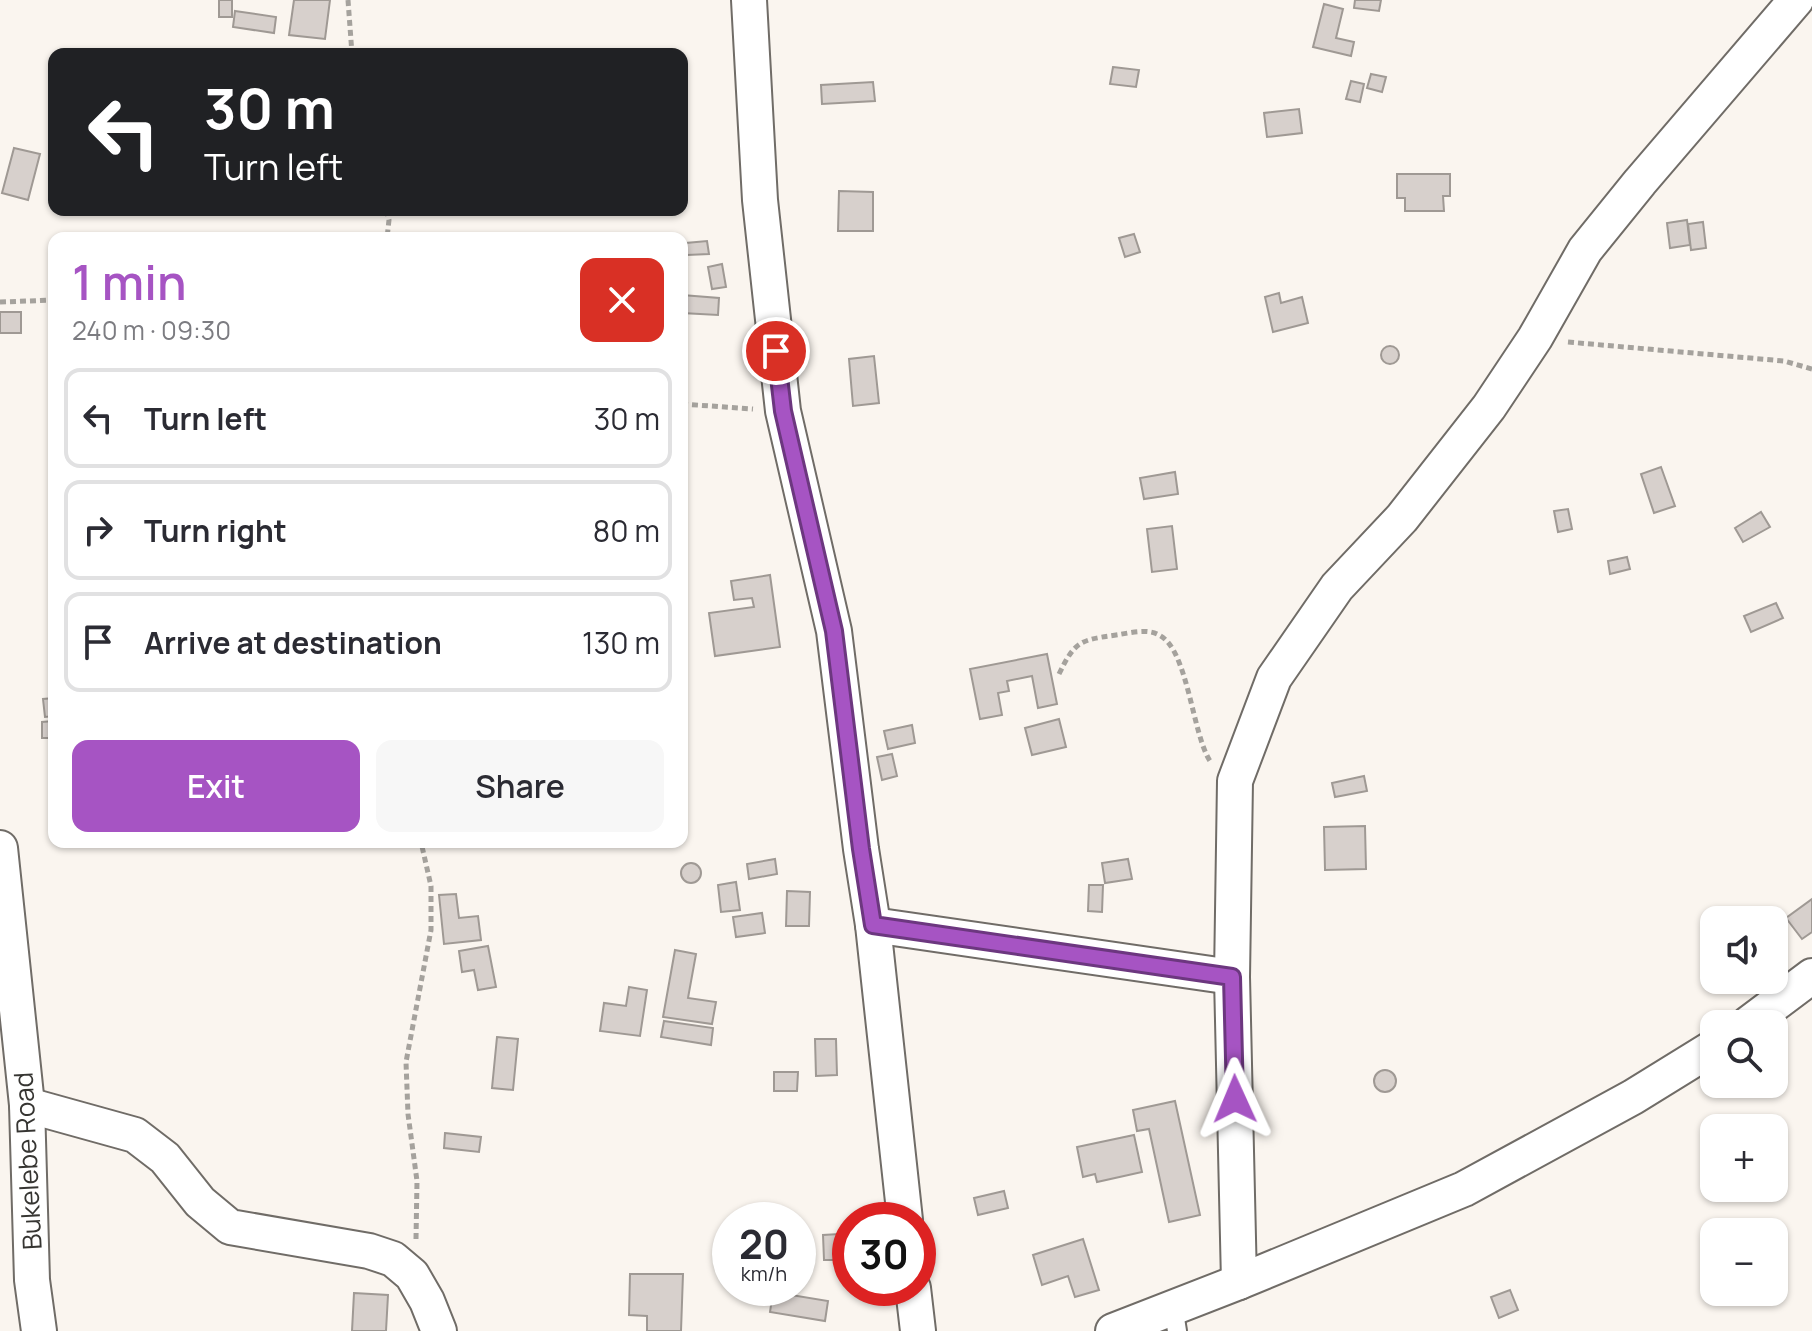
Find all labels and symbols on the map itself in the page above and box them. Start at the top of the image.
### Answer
pin [742,317,810,385]
position arrow [1193,1057,1277,1141]
street label: Bukelebe Road [4,1071,50,1251]
speed limit sign: 30 [832,1202,936,1306]

